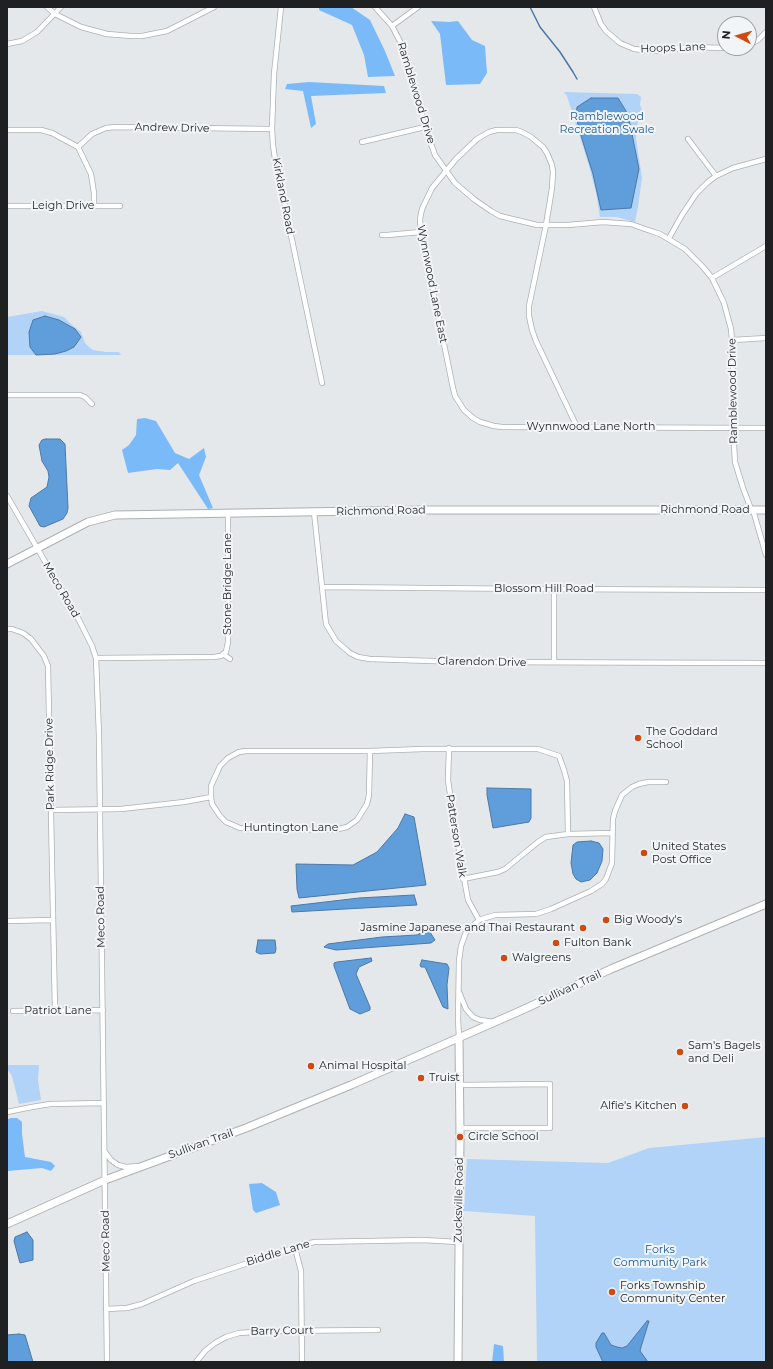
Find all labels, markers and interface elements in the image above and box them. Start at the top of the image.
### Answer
north arrow [717,16,757,56]
text: N [719,30,733,40]
street label: Hoops Lane [640,40,706,56]
street label: Ramblewood Drive [394,41,438,145]
park label: Ramblewood Recreation Swale [560,110,654,136]
street label: Andrew Drive [134,121,210,135]
street label: Kirkland Road [269,157,297,235]
street label: Leigh Drive [32,199,94,213]
street label: Wynnwood Lane East [414,224,450,344]
street label: Ramblewood Drive [725,338,741,444]
street label: Wynnwood Lane North [527,420,655,434]
street label: Richmond Road [660,503,750,517]
street label: Richmond Road [336,504,426,518]
street label: Stone Bridge Lane [221,533,235,635]
street label: Meco Road [40,560,82,620]
street label: Blossom Hill Road [494,582,594,596]
street label: Clarendon Drive [437,655,527,669]
street label: Park Ridge Drive [43,718,57,810]
place label: The Goddard School [646,725,718,751]
marker: The Goddard School [633,733,643,743]
street label: Patterson Walk [443,793,469,879]
street label: Huntington Lane [244,821,338,835]
place label: United States Post Office [652,840,726,866]
marker: United States Post Office [639,848,649,858]
street label: Meco Road [94,886,108,948]
place label: Big Woody's [614,913,682,927]
marker: Big Woody's [601,915,611,925]
place label: Jasmine Japanese and Thai Restaurant [360,921,575,935]
marker: Jasmine Japanese and Thai Restaurant [578,923,588,933]
place label: Fulton Bank [564,936,631,950]
marker: Fulton Bank [551,938,561,948]
place label: Walgreens [512,951,571,965]
marker: Walgreens [499,953,509,963]
street label: Sullivan Trail [536,968,604,1008]
street label: Patriot Lane [24,1004,92,1018]
place label: Sam's Bagels and Deli [688,1039,761,1065]
marker: Sam's Bagels and Deli [675,1047,685,1057]
place label: Animal Hospital [319,1059,407,1073]
marker: Animal Hospital [306,1061,316,1071]
place label: Truist [429,1071,460,1085]
marker: Truist [416,1073,426,1083]
place label: Alfie's Kitchen [600,1099,677,1113]
marker: Alfie's Kitchen [680,1101,690,1111]
street label: Sullivan Trail [167,1126,235,1162]
place label: Circle School [468,1130,539,1144]
marker: Circle School [455,1132,465,1142]
street label: Zucksville Road [452,1157,466,1243]
street label: Meco Road [99,1210,113,1272]
street label: Biddle Lane [245,1237,311,1269]
park label: Forks Community Park [613,1243,707,1269]
place label: Forks Township Community Center [620,1279,725,1305]
marker: Forks Township Community Center [607,1287,617,1297]
street label: Barry Court [250,1324,314,1338]

